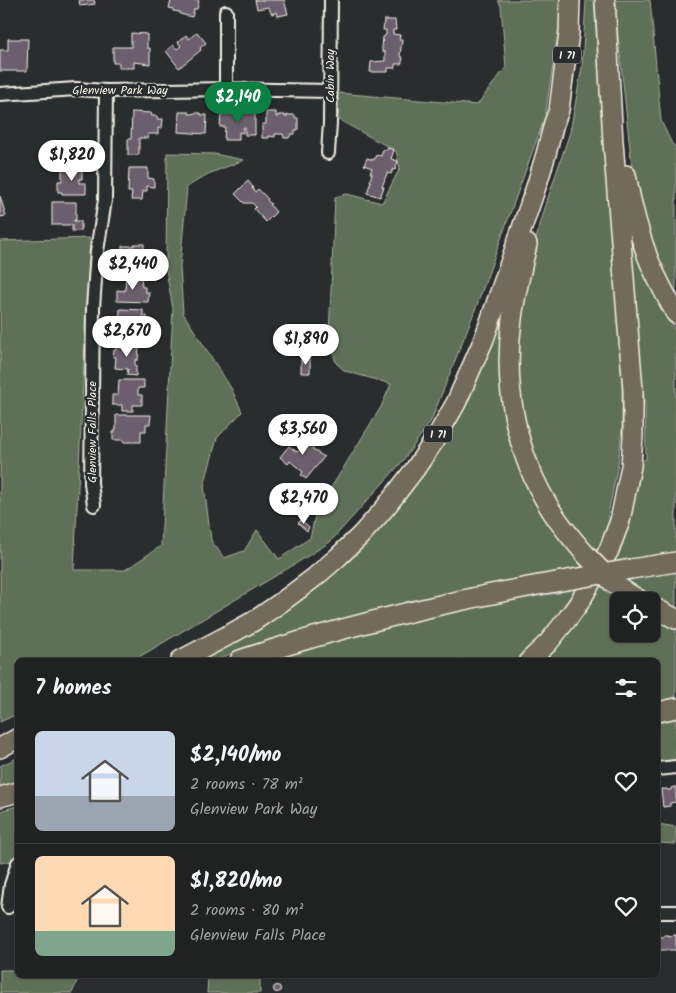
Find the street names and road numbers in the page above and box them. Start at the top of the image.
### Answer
road number: I 71 [553,46,581,64]
street label: Cabin Way [321,49,340,103]
street label: Glenview Park Way [72,81,168,100]
street label: Glenview Falls Place [83,380,102,483]
road number: I 71 [424,426,452,442]

